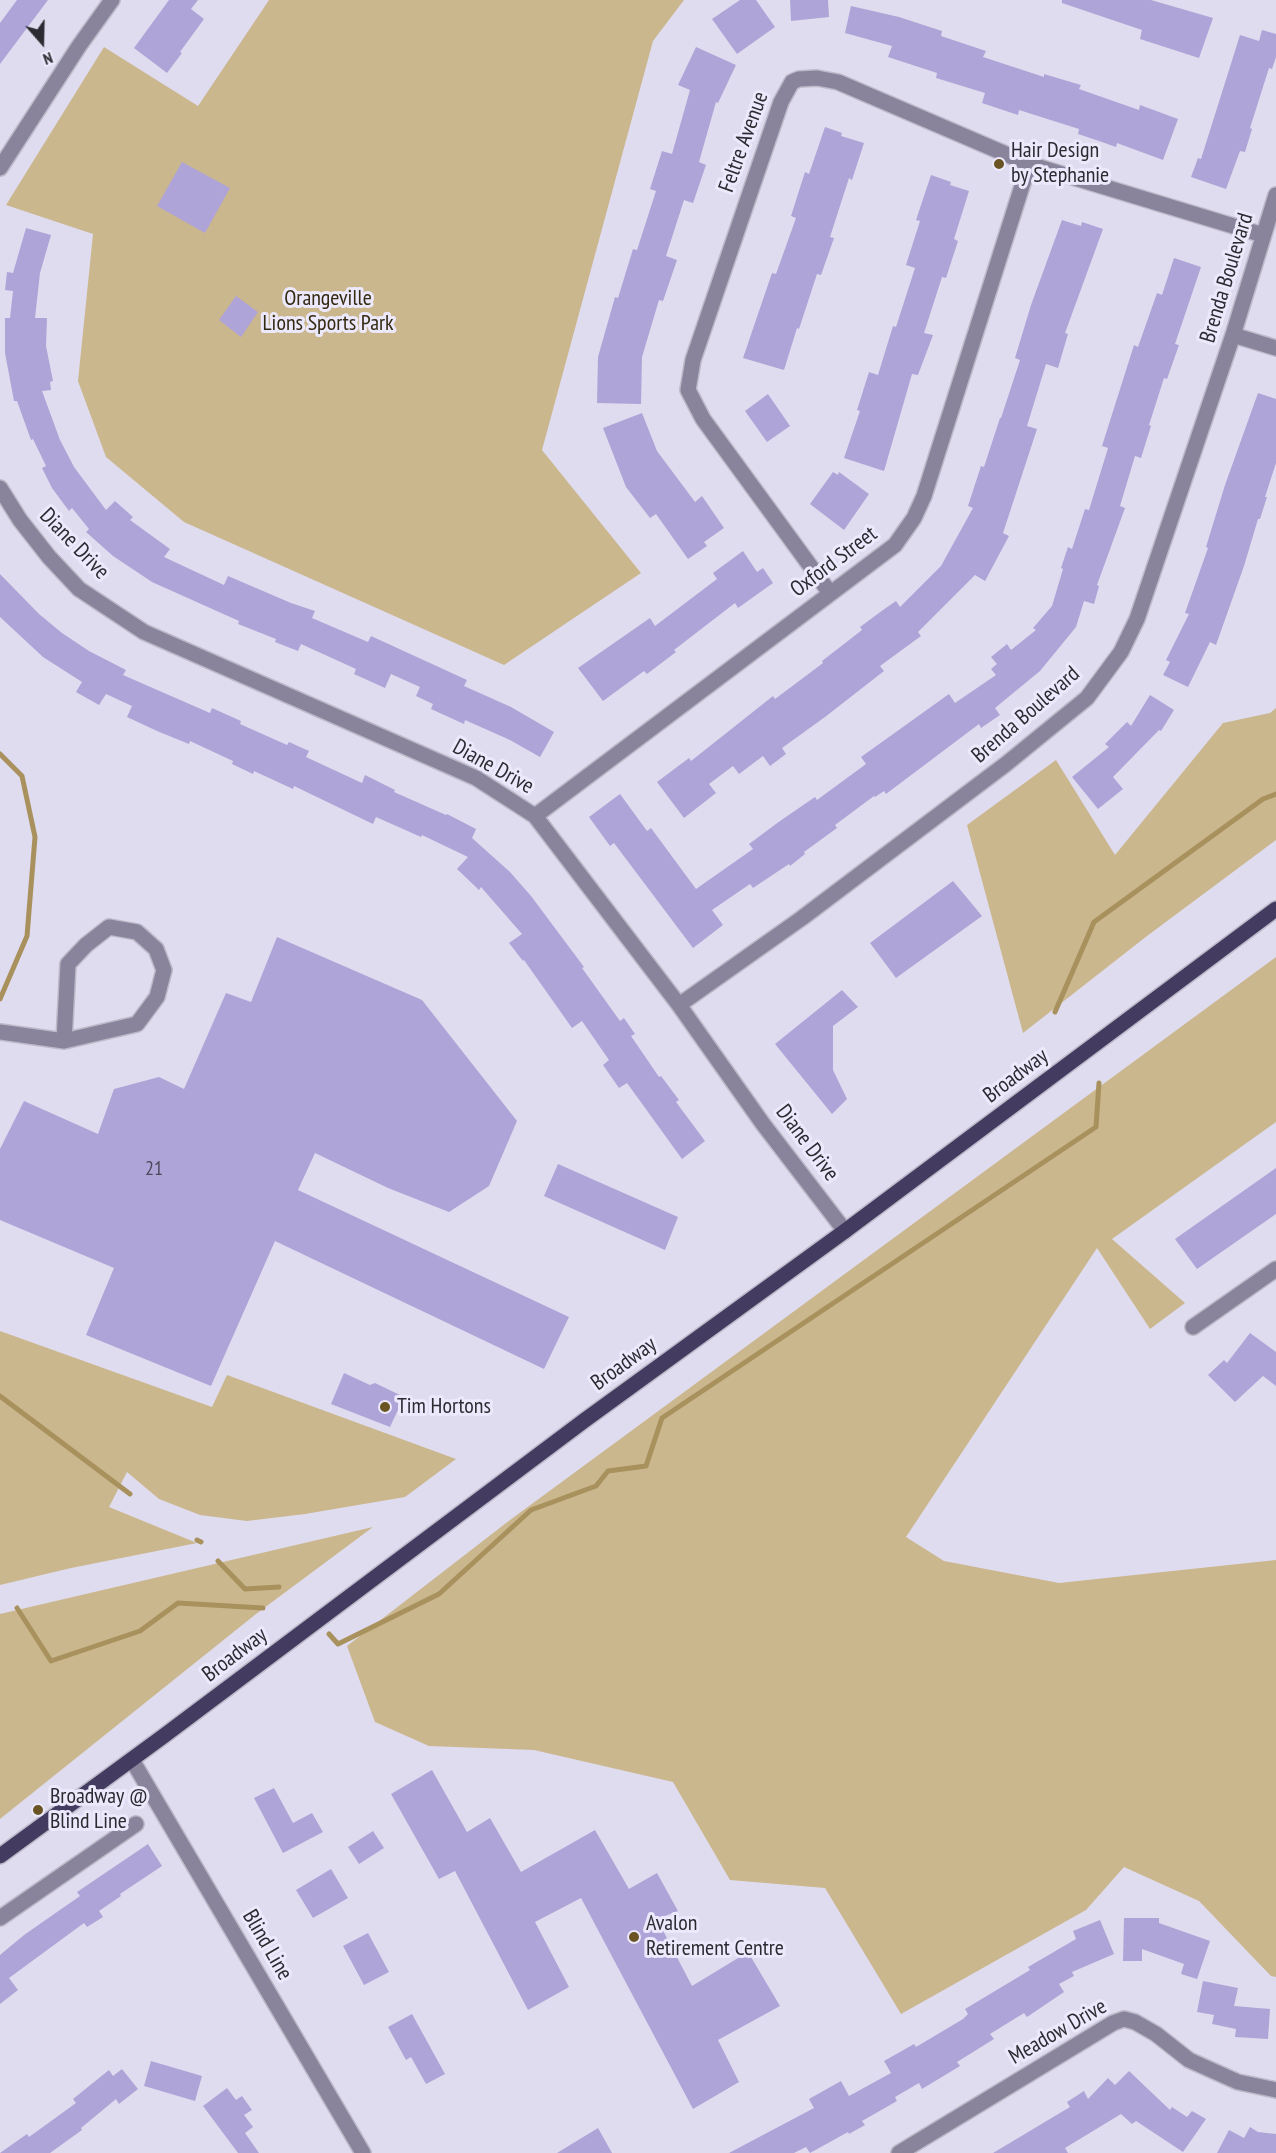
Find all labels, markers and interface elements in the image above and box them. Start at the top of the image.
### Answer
north arrow [12,12,72,72]
text: N [41,48,56,70]
street label: Feltre Avenue [714,88,774,196]
place label: Hair Design by Stephanie [1011,138,1109,190]
marker: Hair Design by Stephanie [992,157,1006,171]
street label: Brenda Boulevard [1195,210,1259,346]
park label: Orangeville Lions Sports Park [262,286,394,338]
street label: Diane Drive [34,503,114,585]
street label: Oxford Street [786,521,882,603]
street label: Brenda Boulevard [967,661,1085,769]
street label: Diane Drive [448,734,538,800]
street label: Broadway [978,1043,1054,1109]
street label: Diane Drive [770,1100,844,1186]
house number: 21 [145,1157,163,1181]
street label: Broadway [586,1331,662,1397]
place label: Tim Hortons [397,1394,491,1420]
marker: Tim Hortons [378,1400,392,1414]
street label: Broadway [197,1622,273,1688]
place label: Broadway @ Blind Line [50,1784,148,1836]
marker: Broadway @ Blind Line [31,1803,45,1817]
street label: Blind Line [236,1905,298,1985]
place label: Avalon Retirement Centre [646,1911,784,1963]
marker: Avalon Retirement Centre [627,1930,641,1944]
street label: Meadow Drive [1004,1993,1112,2071]

